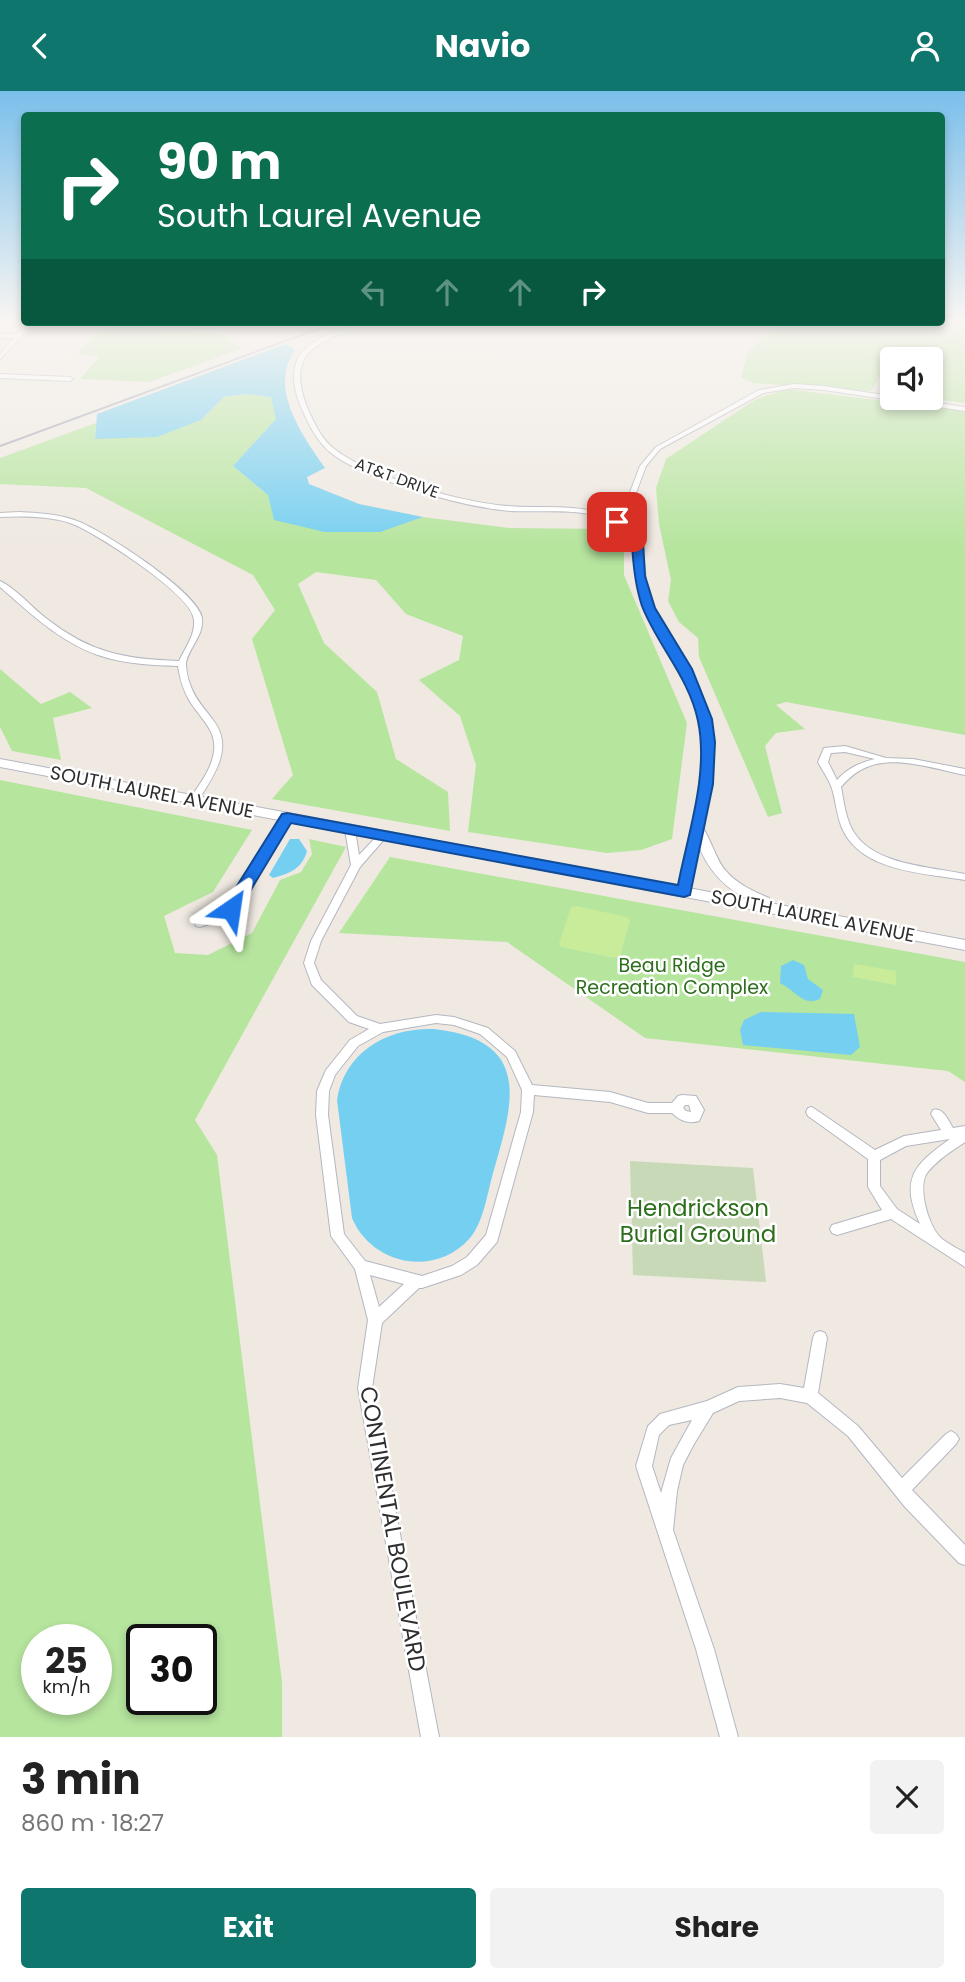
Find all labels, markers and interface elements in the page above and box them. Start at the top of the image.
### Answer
text: Navio [435,23,530,68]
icon: back [21,27,59,65]
icon: person [906,27,944,65]
text: 90 m [157,128,281,196]
icon: right [42,140,133,231]
text: South Laurel Avenue [157,193,482,238]
icon: left [355,273,393,311]
icon: ahead [428,273,466,311]
icon: ahead [501,273,539,311]
icon: right [574,273,612,311]
map controls [880,347,943,410]
button: sound [880,347,943,410]
street label: AT&T DRIVE [352,452,442,504]
pin [587,492,647,552]
icon: arrive [598,503,636,541]
street label: SOUTH LAUREL AVENUE [48,759,256,825]
position arrow [194,872,268,946]
street label: SOUTH LAUREL AVENUE [709,883,917,949]
park label: Beau Ridge Recreation Complex [576,952,768,1001]
park label: Hendrickson Burial Ground [620,1192,776,1250]
street label: CONTINENTAL BOULEVARD [352,1384,434,1674]
speed limit sign: 30 [126,1624,217,1715]
text: 25 [45,1636,88,1685]
text: km/h [43,1674,90,1699]
text: 3 min [21,1750,141,1809]
button: close [870,1760,944,1834]
text: 860 m · 18:27 [21,1807,164,1839]
button: Exit [21,1888,476,1968]
button: Share [490,1888,944,1968]

